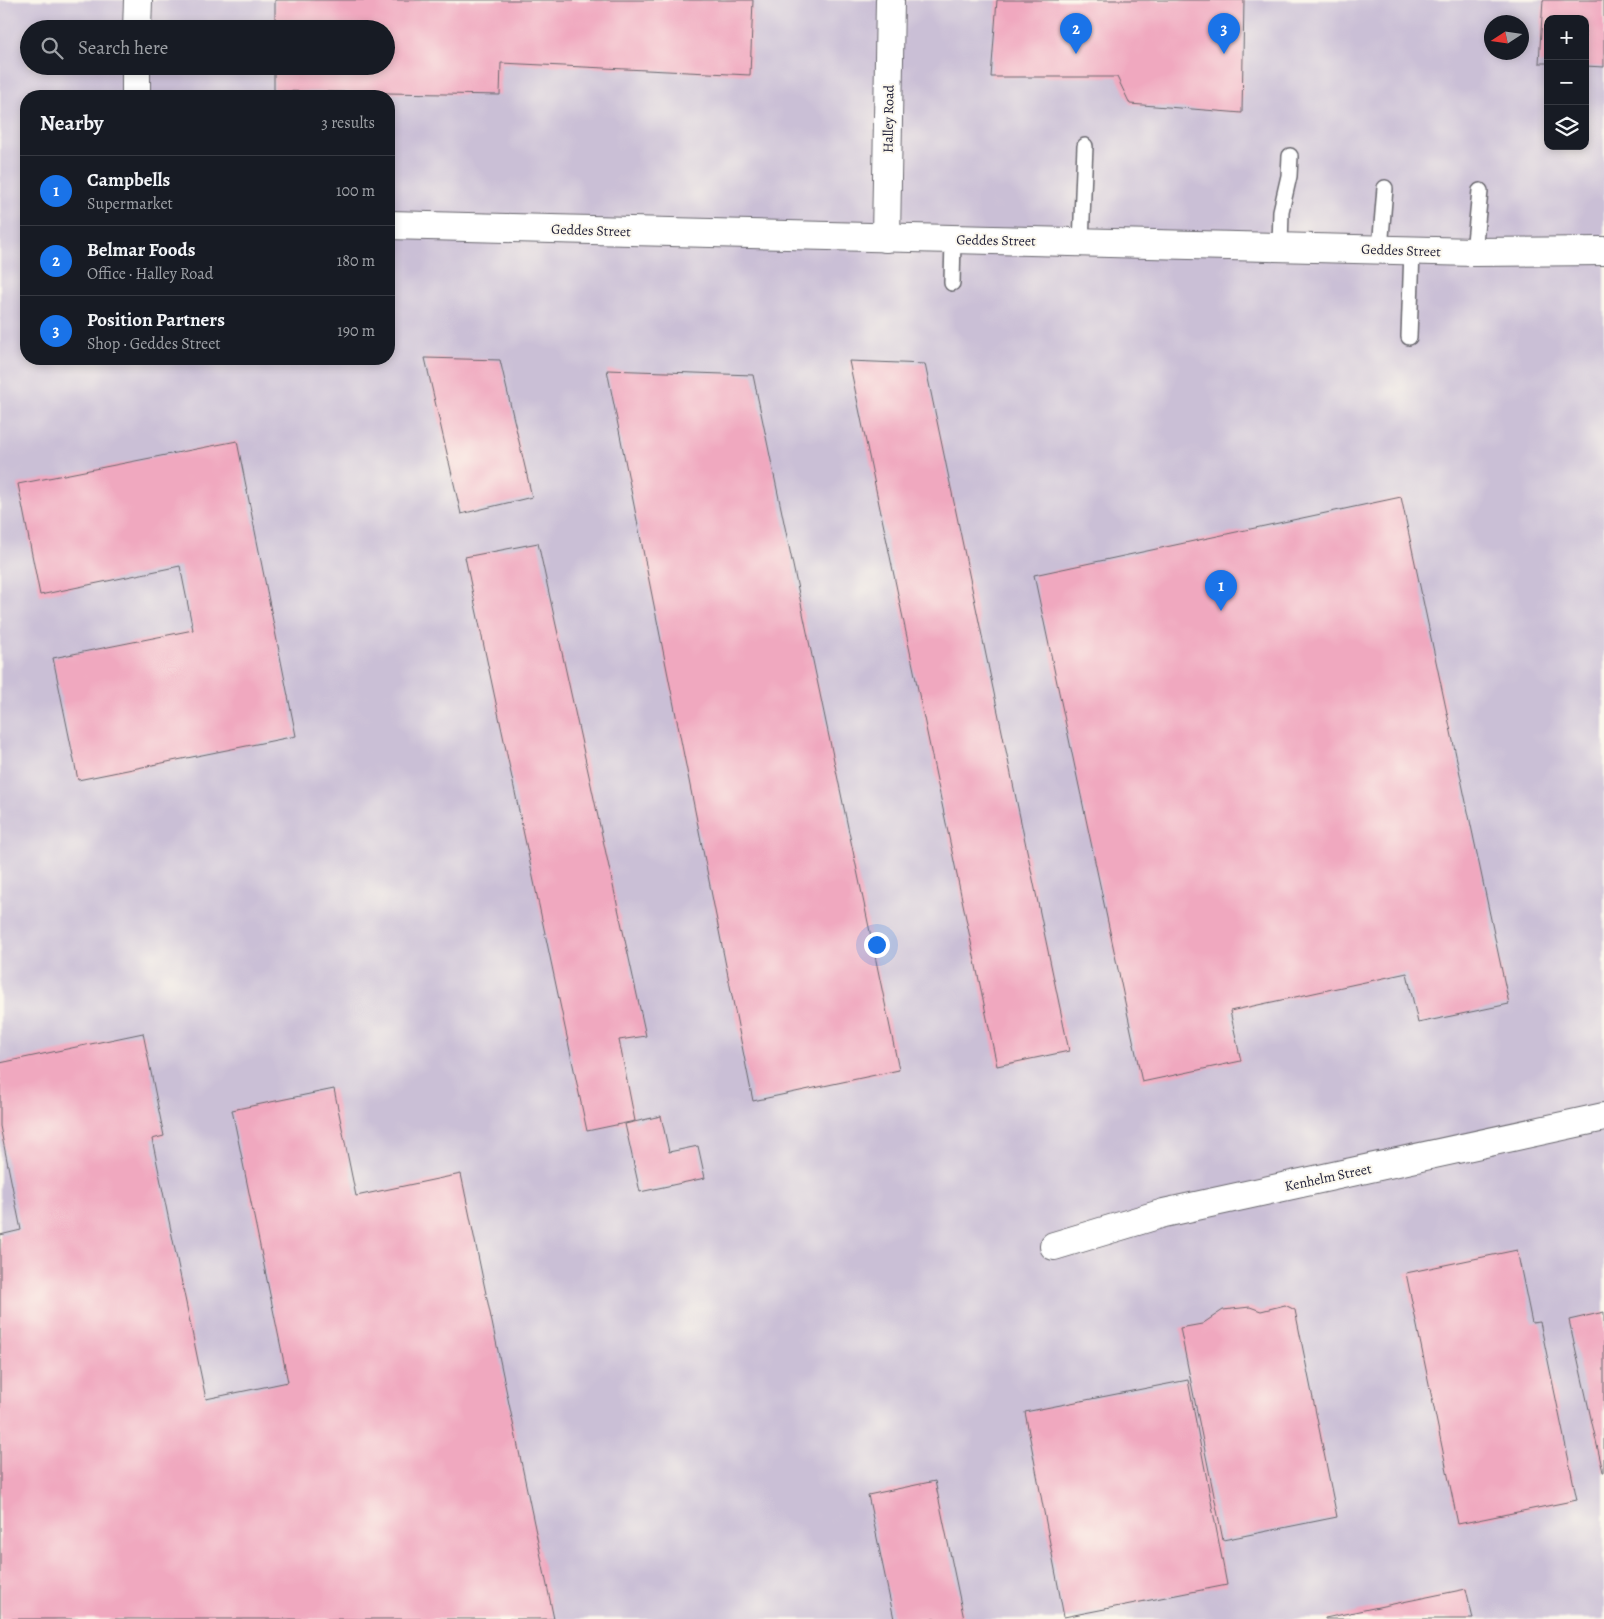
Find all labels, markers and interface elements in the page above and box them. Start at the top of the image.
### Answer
pin: 2 [1060,13,1092,54]
pin: 3 [1208,13,1240,54]
north arrow [1484,15,1529,60]
map controls [1544,15,1589,150]
button: + [1544,15,1589,60]
search box [20,20,395,75]
icon: search [38,34,66,62]
text: Search here [78,35,168,61]
button: − [1544,60,1589,105]
street label: Halley Road [878,84,899,153]
button: layers [1544,105,1589,150]
text: Nearby [40,109,103,137]
text: 3 results [321,112,375,134]
text: Campbells [87,167,170,193]
text: 1 [53,180,59,202]
text: 100 m [336,180,375,202]
text: Supermarket [87,193,173,215]
street label: Geddes Street [551,220,631,241]
street label: Geddes Street [956,230,1036,251]
text: Belmar Foods [87,237,195,263]
street label: Geddes Street [1361,240,1441,261]
text: 2 [52,250,60,272]
text: 180 m [337,250,375,272]
text: Office · Halley Road [87,263,213,285]
text: Position Partners [87,307,225,333]
text: 3 [53,320,59,342]
text: 190 m [337,320,375,342]
text: Shop · Geddes Street [87,333,221,355]
pin: 1 [1205,570,1237,611]
your location [864,932,890,958]
street label: Kenhelm Street [1283,1159,1374,1196]

